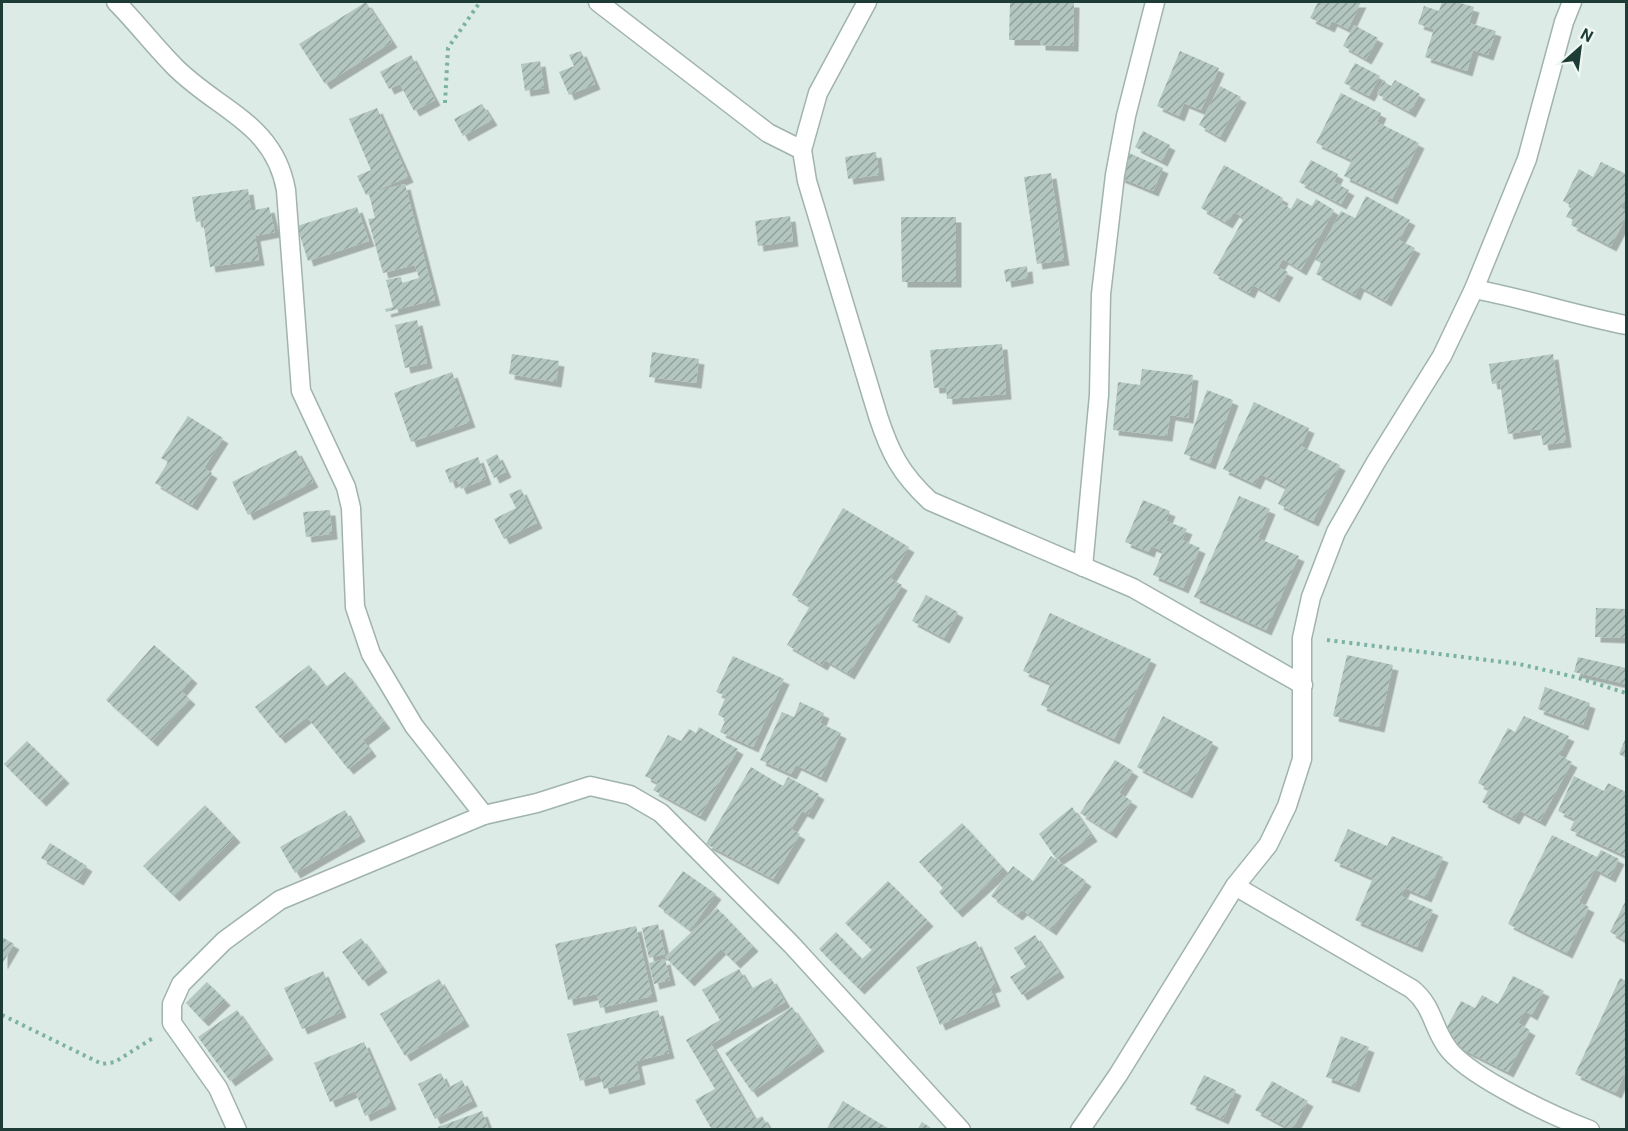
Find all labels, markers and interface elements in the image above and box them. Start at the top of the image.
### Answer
north arrow [1550,18,1610,78]
text: N [1577,24,1596,46]

